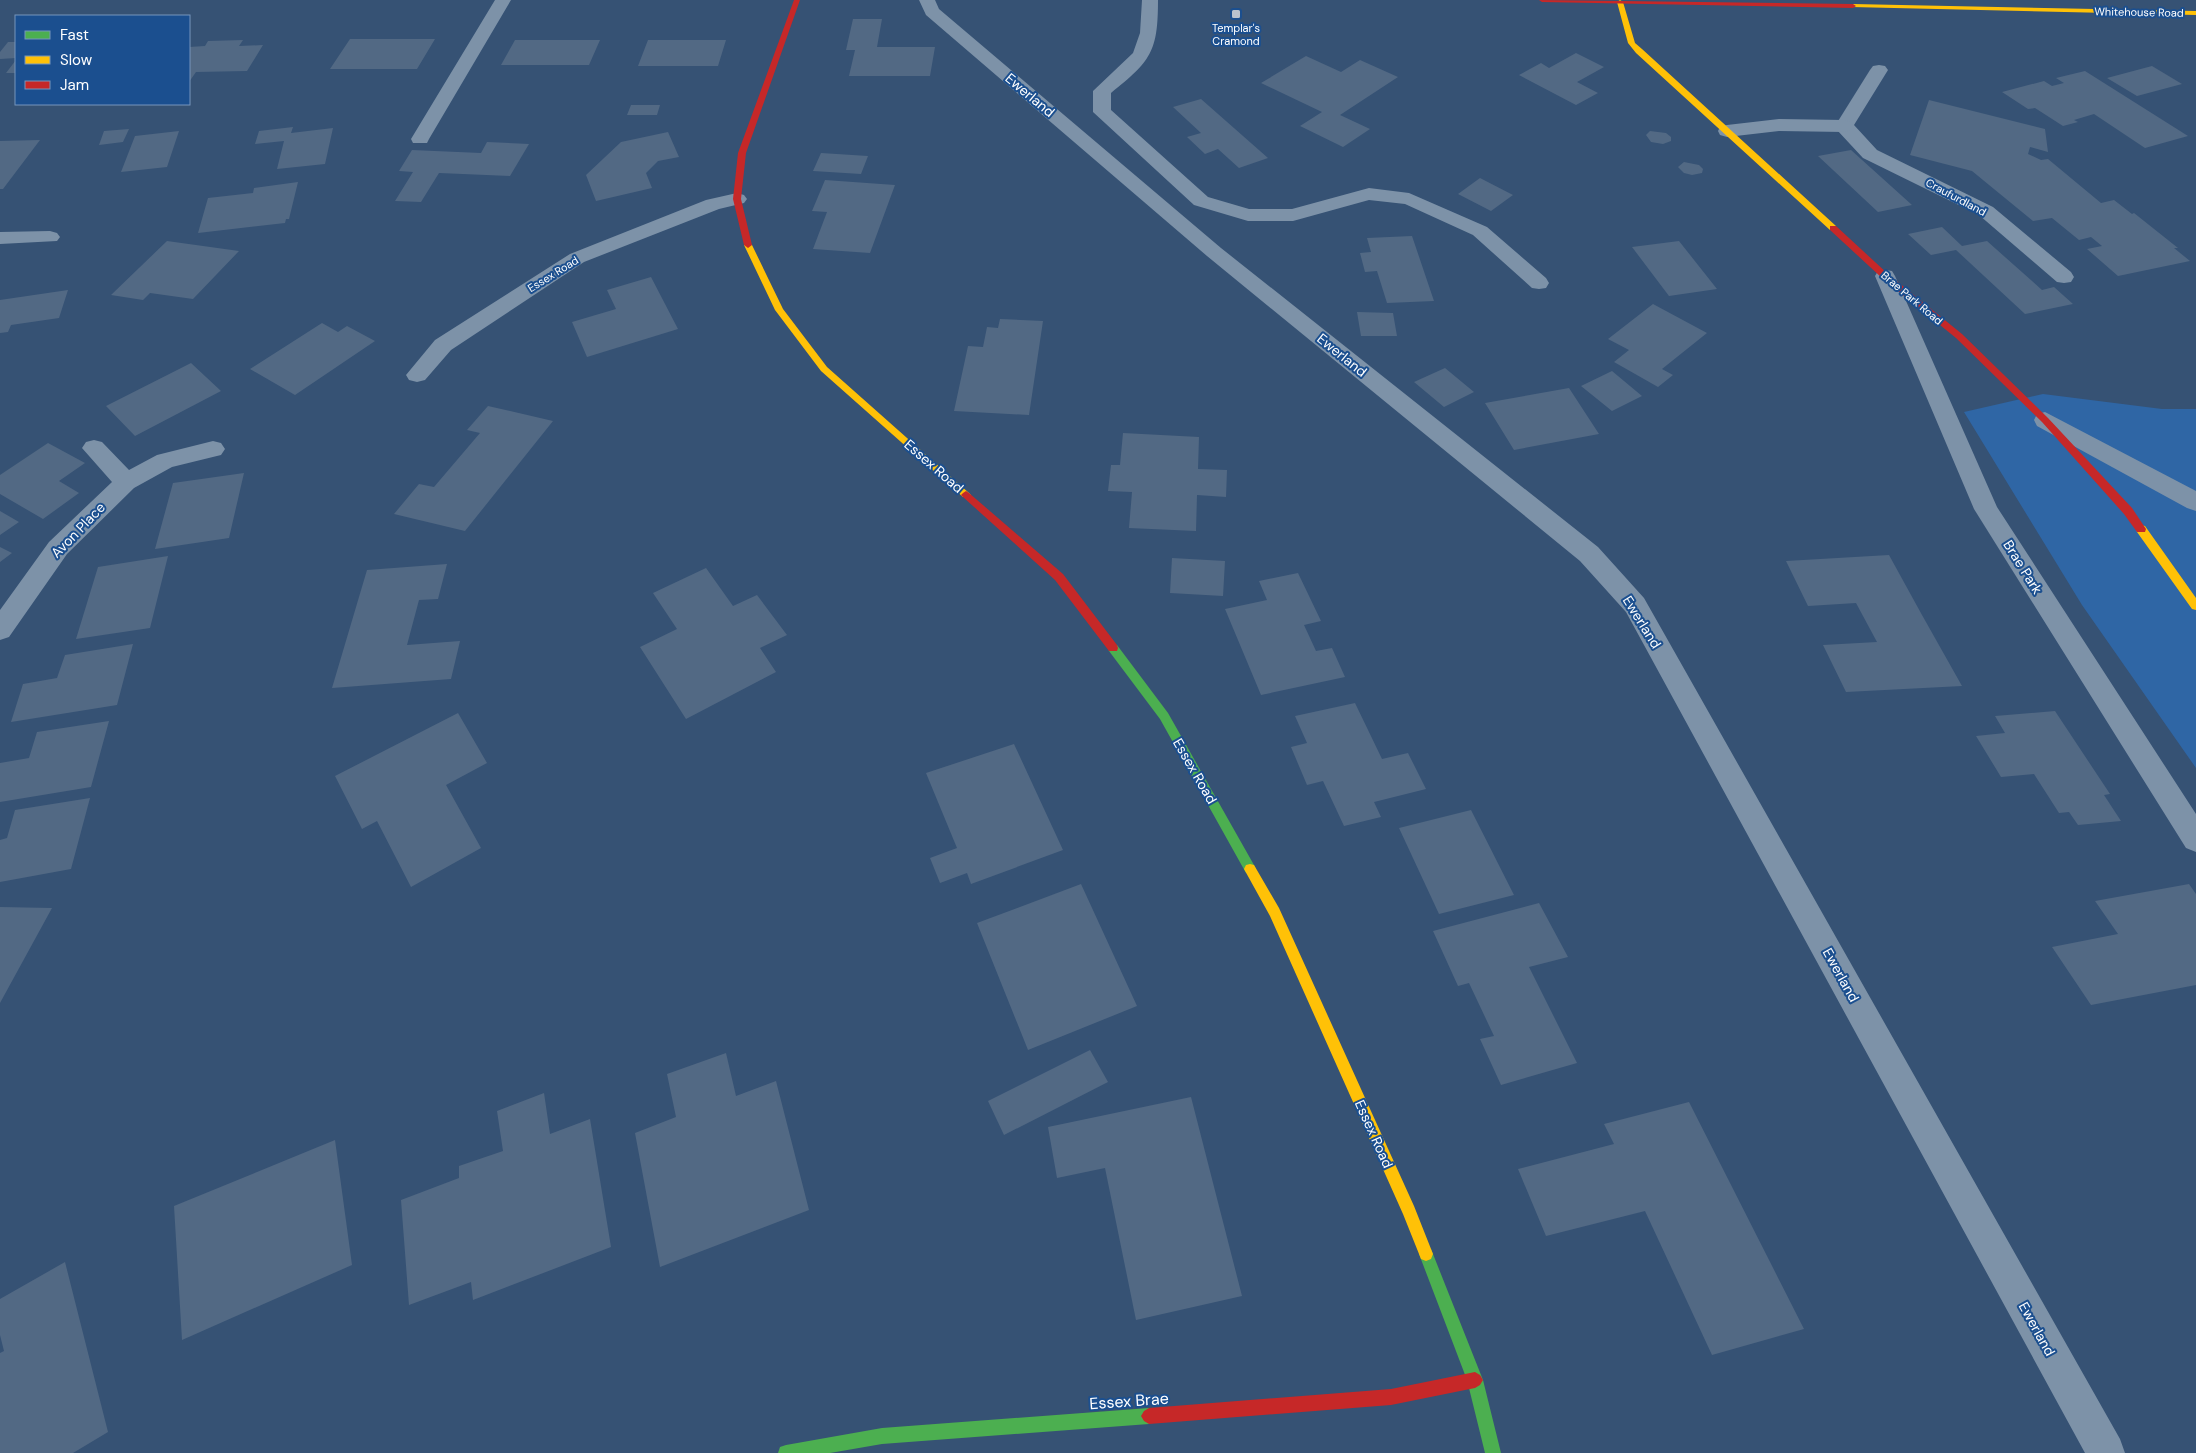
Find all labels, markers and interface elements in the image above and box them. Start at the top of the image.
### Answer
street label: Whitehouse Road [2094,4,2184,20]
marker: Templar's Cramond [1230,8,1242,20]
legend [15,15,190,105]
place label: Templar's Cramond [1212,21,1260,48]
text: Fast [60,25,89,45]
text: Slow [60,50,93,70]
street label: Ewerland [1002,69,1058,121]
text: Jam [60,75,89,95]
street label: Craufurdland [1923,175,1989,219]
street label: Essex Road [525,253,581,295]
street label: Brae Park Road [1878,268,1946,328]
street label: Ewerland [1313,329,1371,381]
street label: Essex Road [901,435,967,497]
street label: Avon Place [47,498,109,562]
street label: Brae Park [1999,537,2047,597]
street label: Ewerland [1619,592,1665,652]
street label: Essex Road [1169,735,1221,807]
street label: Ewerland [1819,945,1863,1005]
street label: Essex Road [1351,1097,1397,1171]
street label: Ewerland [2015,1299,2059,1359]
street label: Essex Brae [1089,1388,1169,1414]

